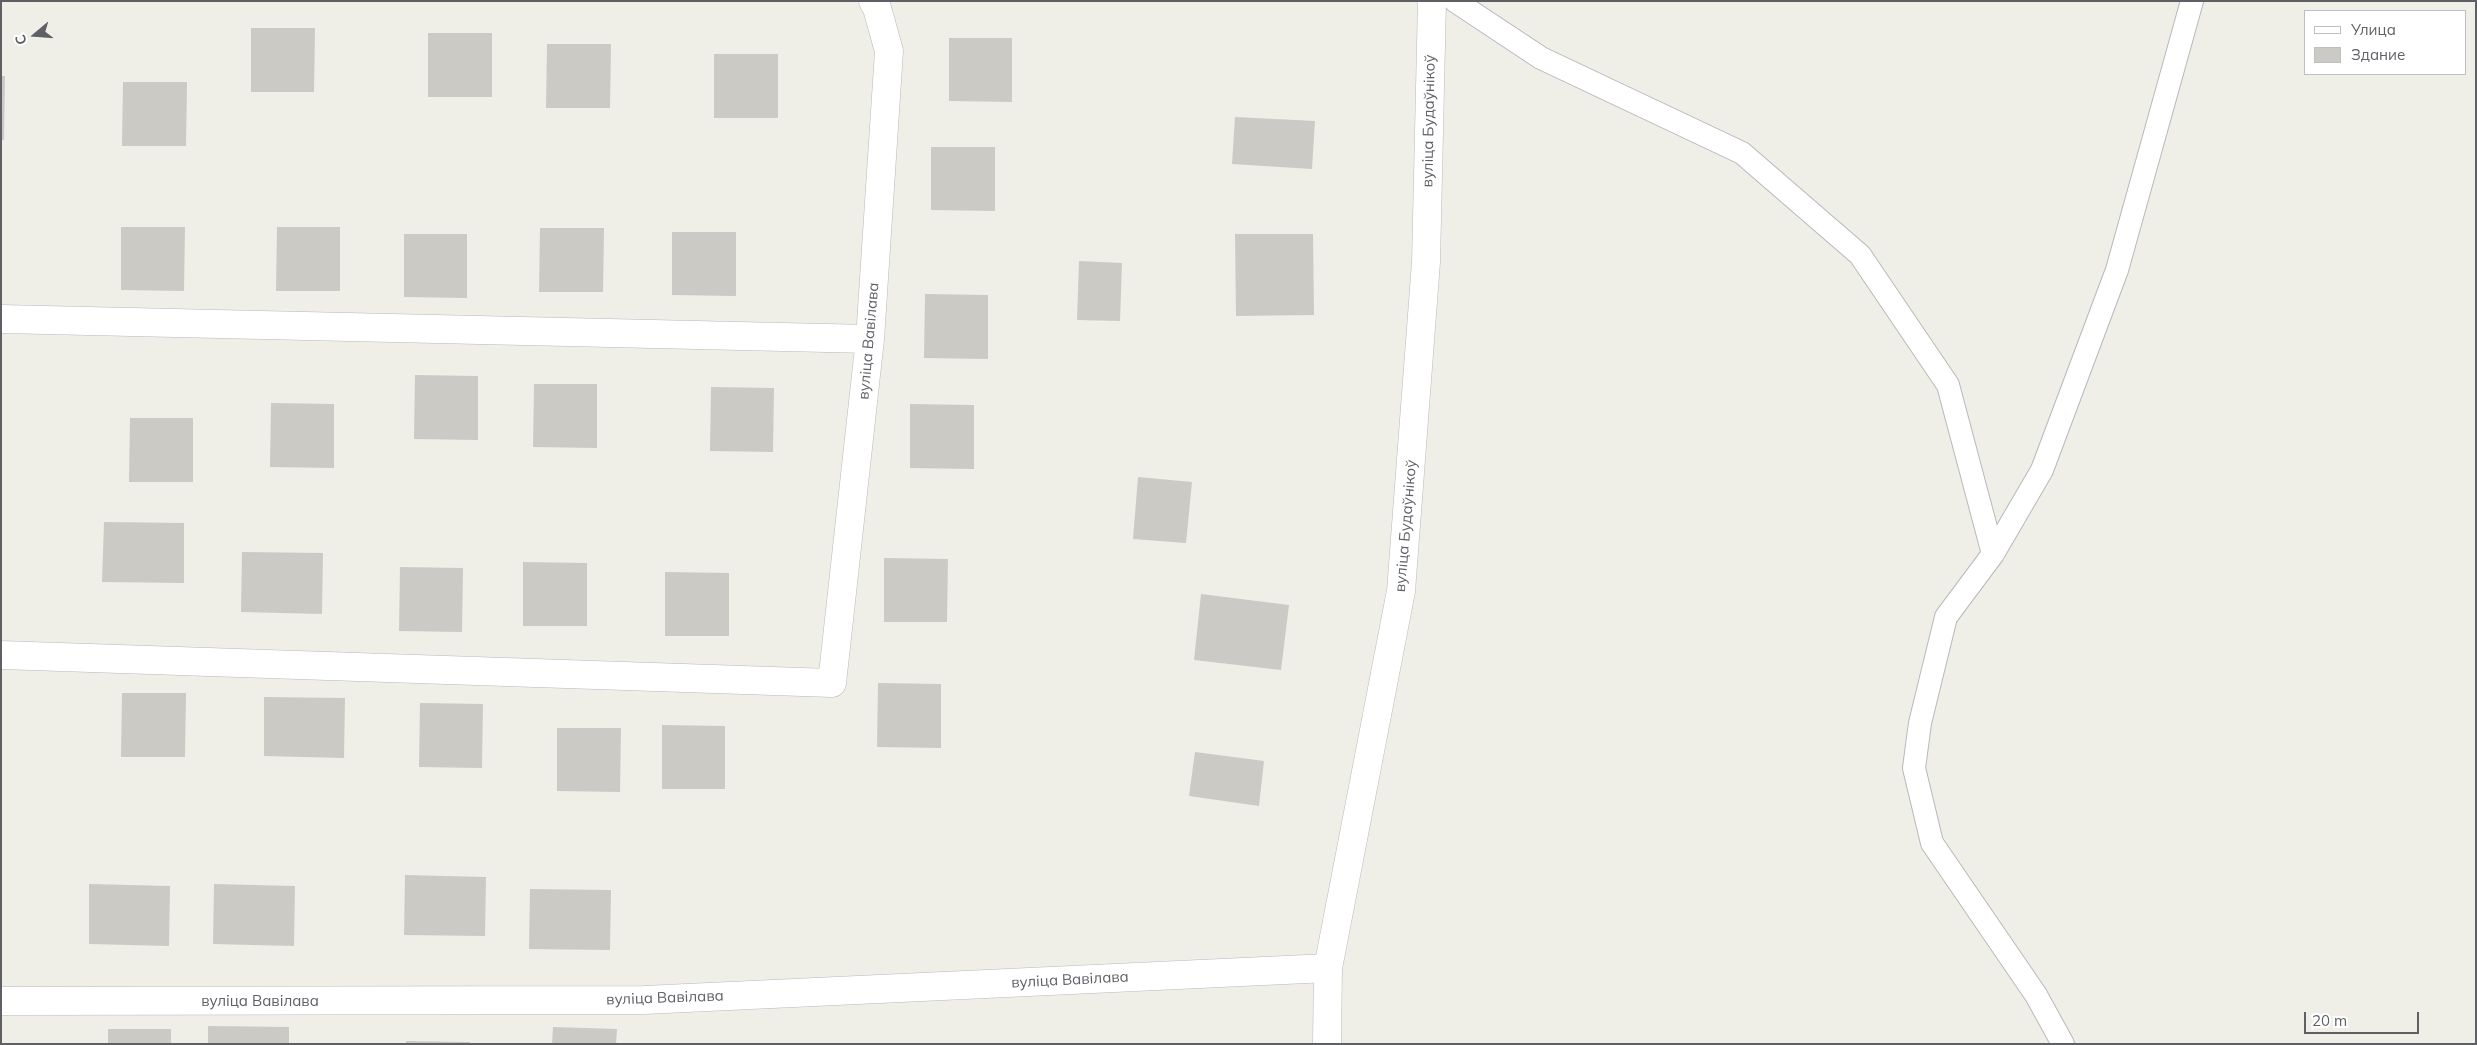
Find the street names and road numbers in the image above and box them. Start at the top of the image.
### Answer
street label: вуліца Будаўнікоў [1419,54,1439,188]
street label: вуліца Вавілава [855,282,883,400]
street label: вуліца Будаўнікоў [1391,459,1421,593]
street label: вуліца Вавілава [1011,968,1129,992]
street label: вуліца Вавілава [606,987,724,1009]
street label: вуліца Вавілава [201,992,319,1010]

